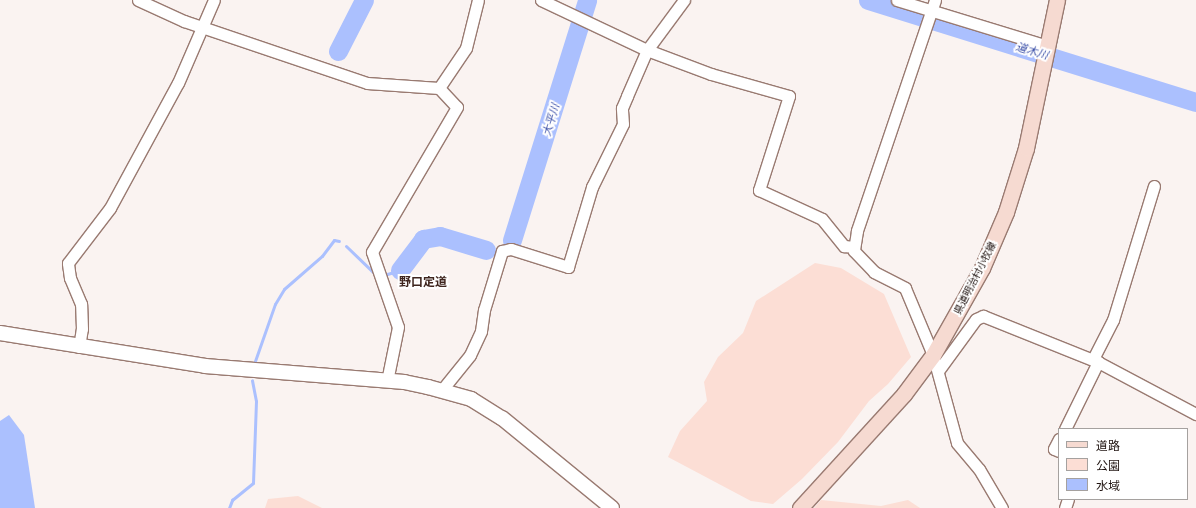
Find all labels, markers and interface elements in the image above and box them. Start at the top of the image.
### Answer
water label: 道木川 [1014,40,1050,62]
water label: 大平川 [540,102,562,138]
street label: 県道明治村小牧線 [951,240,999,316]
district label: 野口定道 [399,275,447,289]
legend [1058,428,1188,500]
text: 道路 [1096,437,1120,453]
text: 公園 [1096,457,1120,473]
text: 水域 [1096,477,1120,493]

